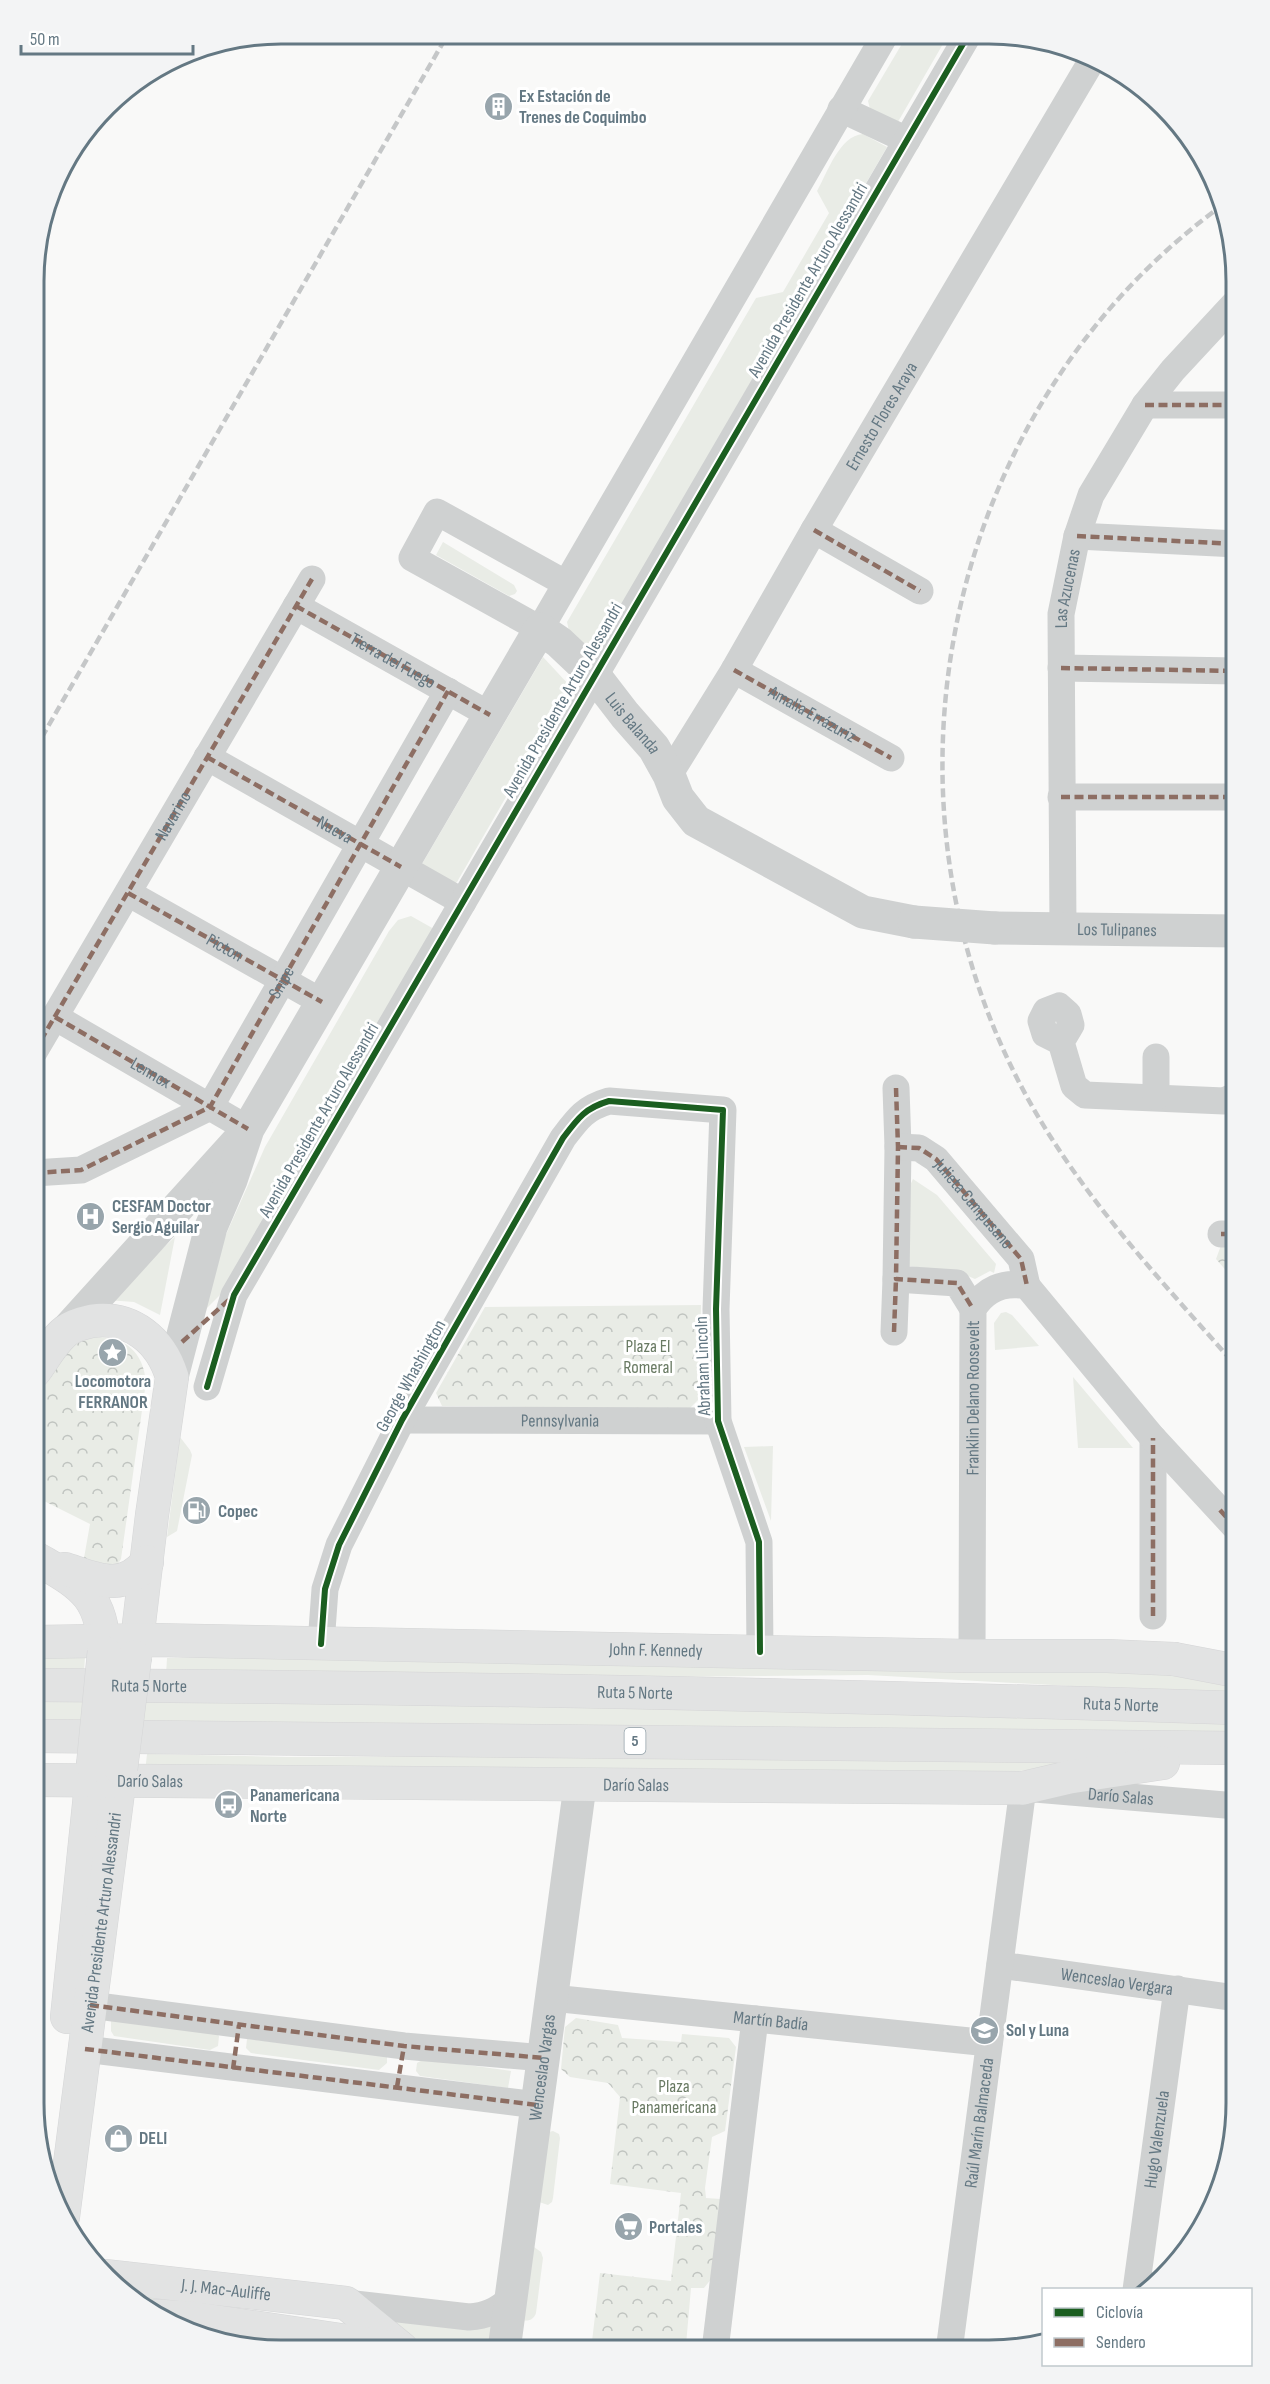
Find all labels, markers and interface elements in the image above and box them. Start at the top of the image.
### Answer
scale bar [21,18,194,56]
text: 50 m [30,29,60,50]
place label: Ex Estación de Trenes de Coquimbo [519,86,647,128]
building icon: Ex Estación de Trenes de Coquimbo [482,90,514,122]
street label: Avenida Presidente Arturo Alessandri [743,179,872,382]
street label: Ernesto Flores Araya [841,358,922,474]
street label: Las Azucenas [1051,547,1085,628]
street label: Avenida Presidente Arturo Alessandri [498,599,627,802]
street label: Tierra del Fuego [346,628,439,693]
street label: Amalia Errázuriz [764,681,860,747]
street label: Luis Balanda [601,688,665,757]
street label: Navarino [150,787,195,844]
street label: Nueva [313,811,356,848]
street label: Los Tulipanes [1077,919,1157,941]
street label: Picton [203,929,247,966]
street label: Snipe [264,963,299,1002]
street label: Avenida Presidente Arturo Alessandri [254,1019,383,1222]
street label: Lennox [127,1053,175,1093]
street label: Julieta Campusano [929,1154,1018,1253]
place label: CESFAM Doctor Sergio Aguilar [112,1196,211,1238]
hospital icon: CESFAM Doctor Sergio Aguilar [75,1200,107,1232]
street label: George Whashington [372,1316,450,1436]
street label: Abraham Lincoln [691,1316,715,1417]
street label: Franklin Delano Roosevelt [962,1320,983,1476]
place icon: Locomotora FERRANOR [97,1336,129,1368]
park label: Plaza El Romeral [623,1336,673,1378]
place label: Locomotora FERRANOR [75,1371,151,1413]
street label: Pennsylvania [521,1410,599,1431]
fuel station icon: Copec [181,1495,213,1527]
place label: Copec [218,1501,258,1522]
street label: John F. Kennedy [608,1638,703,1661]
street label: Ruta 5 Norte [111,1675,187,1697]
street label: Ruta 5 Norte [597,1681,673,1704]
street label: Ruta 5 Norte [1083,1693,1159,1716]
road number: 5 [624,1728,646,1754]
street label: Darío Salas [117,1770,183,1792]
street label: Darío Salas [603,1774,669,1796]
street label: Darío Salas [1087,1783,1155,1809]
place label: Panamericana Norte [250,1785,340,1827]
bus stop icon: Panamericana Norte [213,1789,245,1821]
street label: Avenida Presidente Arturo Alessandri [76,1811,126,2035]
street label: Wenceslao Vergara [1059,1963,1174,2000]
street label: Martín Badía [732,2006,809,2035]
street label: Wenceslao Vargas [524,2013,560,2122]
school or university icon: Sol y Luna [969,2014,1001,2046]
place label: Sol y Luna [1006,2020,1069,2041]
street label: Raúl Marín Balmaceda [960,2056,998,2189]
park label: Plaza Panamericana [632,2076,716,2118]
street label: Hugo Valenzuela [1139,2089,1174,2190]
shop icon: DELI [102,2122,134,2154]
place label: DELI [139,2128,167,2149]
supermarket icon: Portales [612,2211,644,2243]
place label: Portales [649,2217,702,2238]
street label: J. J. Mac-Auliffe [179,2274,272,2305]
legend [1042,2288,1252,2366]
text: Ciclovía [1096,2302,1143,2323]
text: Sendero [1096,2332,1146,2353]

